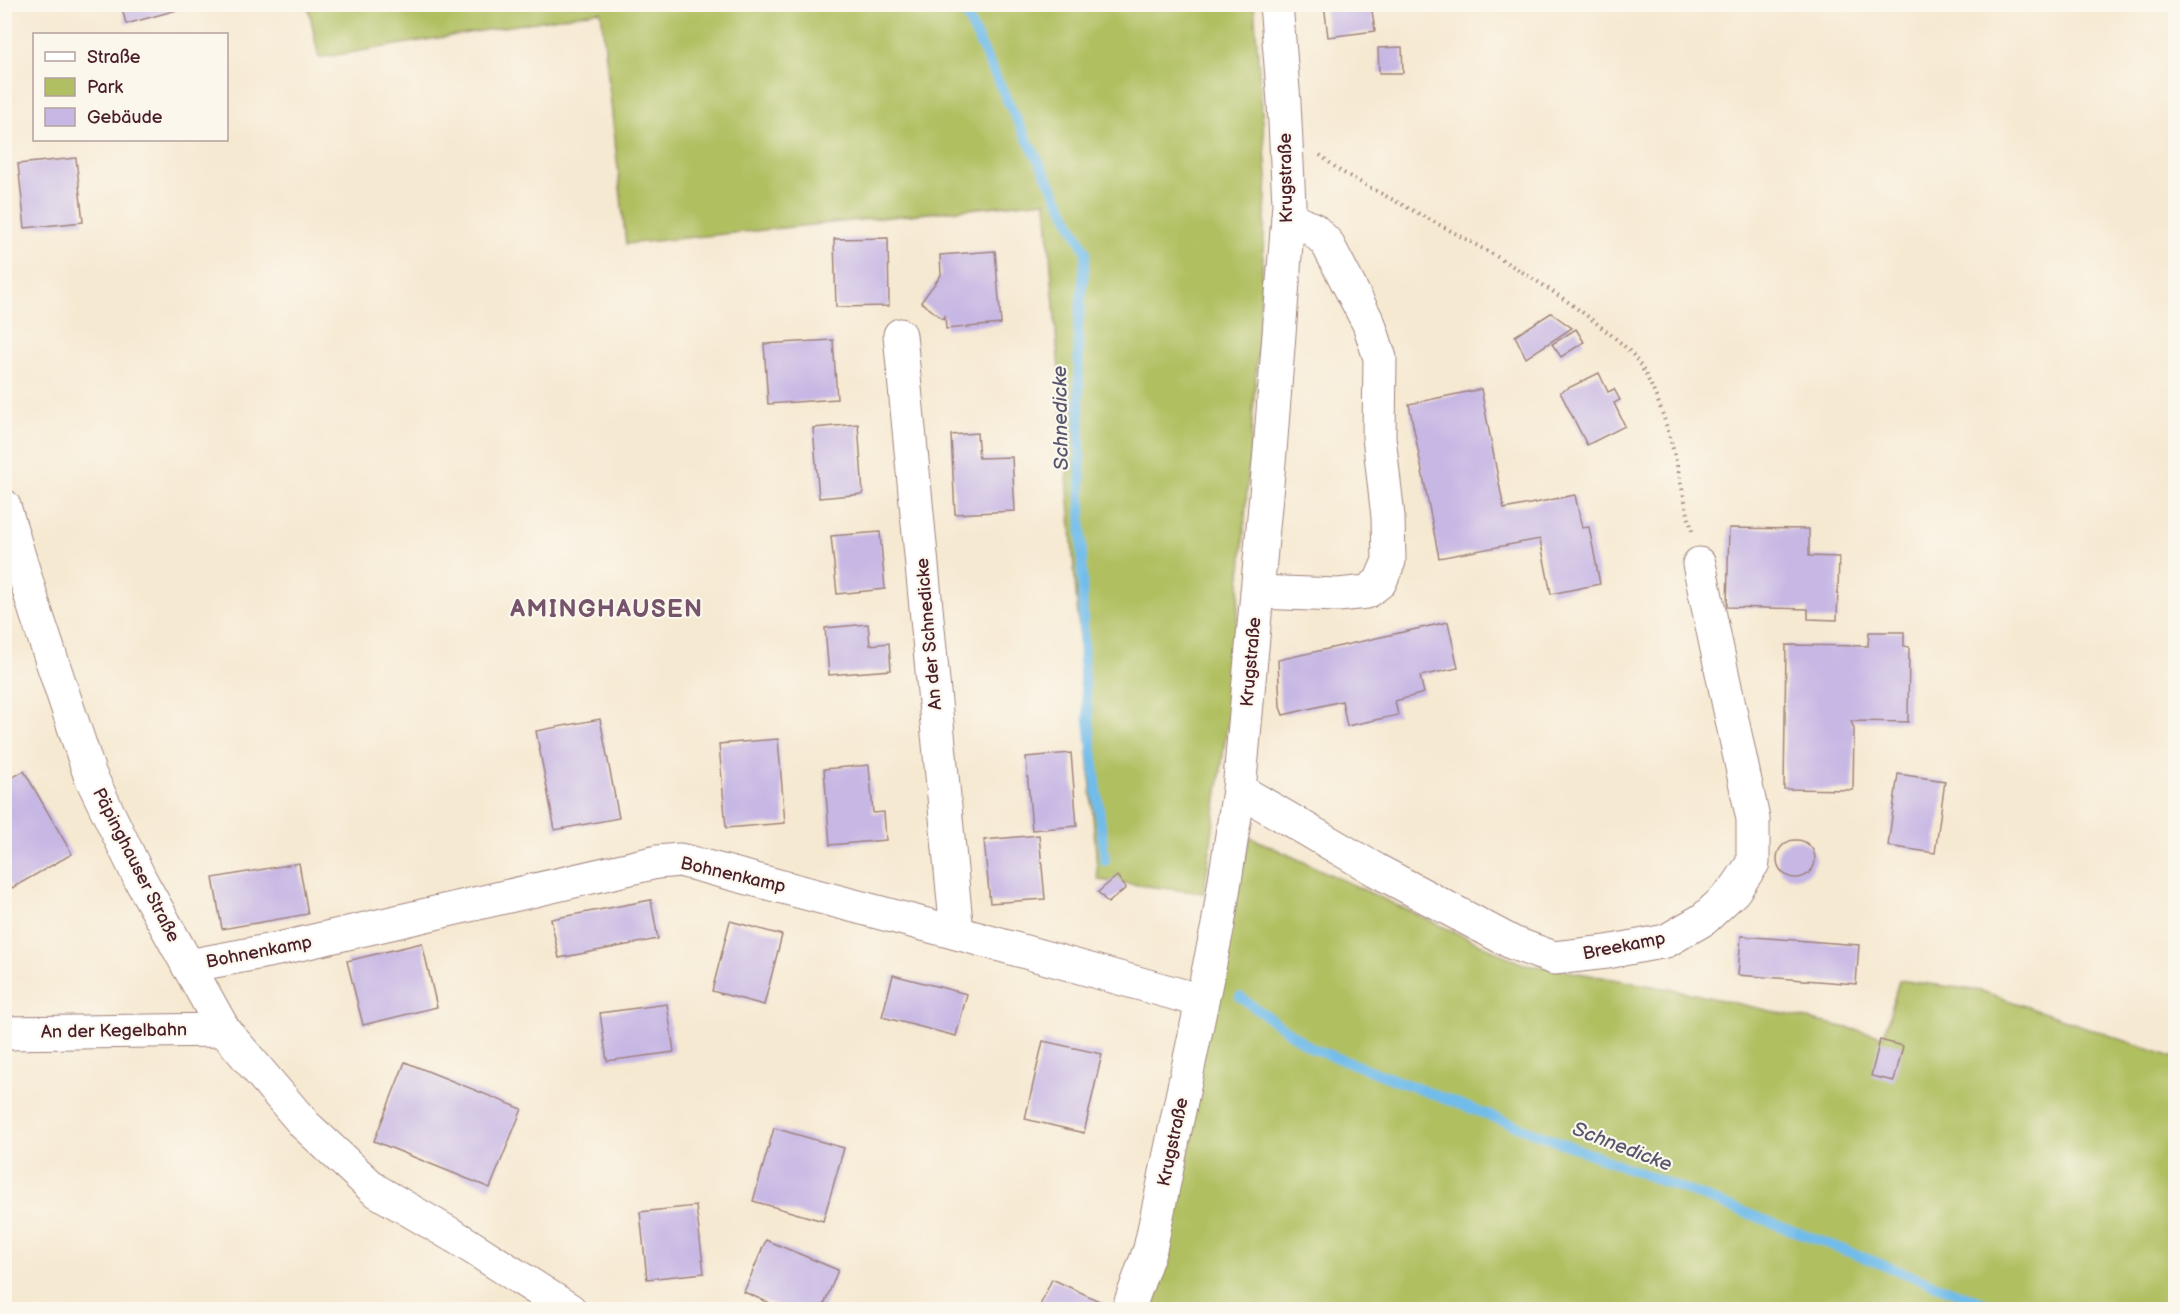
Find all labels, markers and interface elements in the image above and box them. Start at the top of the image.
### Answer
legend [33,33,228,141]
text: Straße [87,47,141,68]
text: Park [87,77,123,98]
text: Gebäude [87,107,163,128]
street label: Krugstraße [1275,132,1297,223]
water label: Schnedicke [1048,365,1074,471]
street label: An der Schnedicke [912,557,946,711]
district label: AMINGHAUSEN [509,595,704,624]
street label: Krugstraße [1237,616,1265,708]
street label: Päpinghauser Straße [88,784,184,946]
street label: Bohnenkamp [678,853,788,897]
street label: Breekamp [1581,928,1667,964]
street label: Bohnenkamp [204,931,314,973]
street label: An der Kegelbahn [41,1019,187,1043]
street label: Krugstraße [1153,1095,1193,1188]
water label: Schnedicke [1569,1117,1676,1177]

